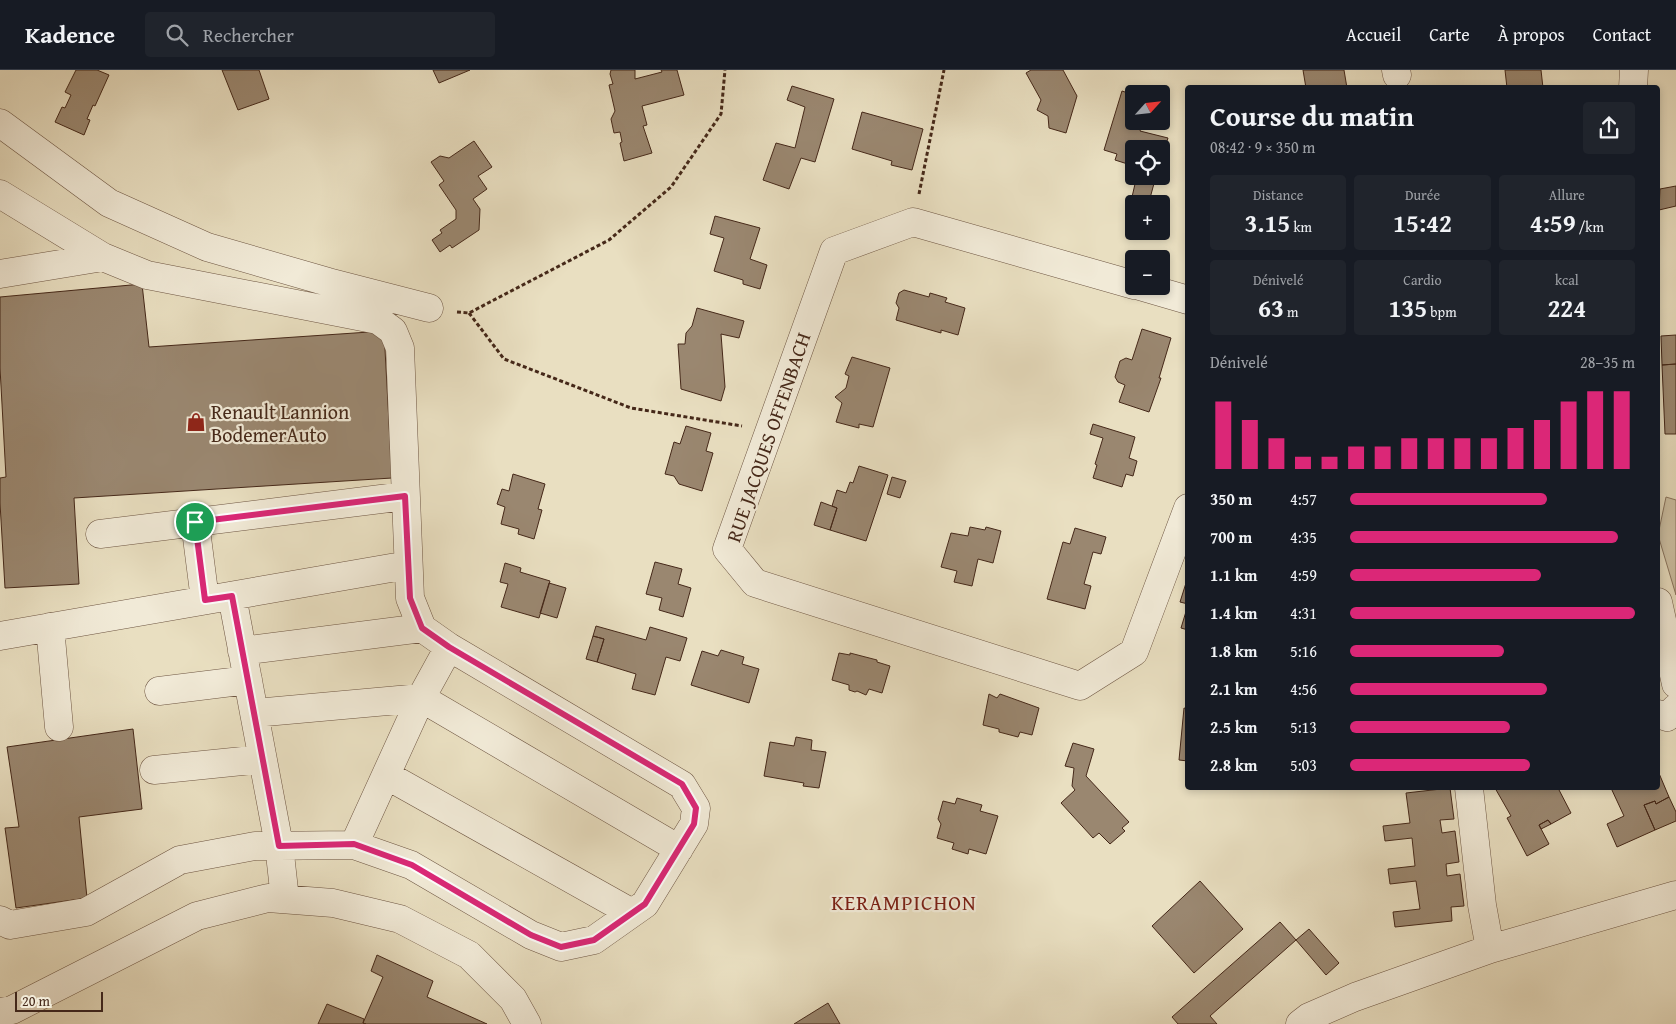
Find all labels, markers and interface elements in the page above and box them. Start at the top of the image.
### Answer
search box [145,12,495,57]
text: Kadence [25,17,115,52]
icon: search [163,21,191,49]
text: Rechercher [203,21,294,49]
text: Accueil [1346,21,1401,48]
text: Carte [1429,21,1470,48]
text: À propos [1498,21,1565,48]
text: Contact [1593,21,1651,48]
north arrow [1125,85,1170,130]
map controls [1125,85,1170,295]
text: Course du matin [1210,95,1414,136]
button: share [1583,102,1635,154]
text: 08:42 · 9 × 350 m [1210,135,1315,159]
button: locate [1125,140,1170,185]
text: Distance [1253,185,1303,205]
text: Durée [1405,185,1440,205]
text: Allure [1549,185,1585,205]
button: + [1125,195,1170,240]
text: 3.15 [1244,205,1290,241]
text: 15:42 [1393,205,1452,241]
text: 4:59 [1530,205,1576,241]
text: km [1290,217,1312,237]
text: /km [1576,217,1604,237]
button: − [1125,250,1170,295]
text: Dénivelé [1253,270,1303,290]
text: Cardio [1403,270,1442,290]
text: kcal [1555,270,1579,290]
text: 63 [1258,290,1284,326]
text: 135 [1388,290,1427,326]
text: 224 [1547,290,1586,326]
text: m [1284,302,1298,322]
text: bpm [1427,302,1457,322]
street label: RUE JACQUES OFFENBACH [718,328,818,546]
text: Dénivelé [1210,350,1268,374]
text: 28–35 m [1580,350,1635,374]
place label: Renault Lannion BodemerAuto [211,397,349,449]
shop icon: Renault Lannion BodemerAuto [185,411,207,433]
text: 350 m [1210,487,1252,511]
text: 4:57 [1290,487,1317,511]
pin [174,501,216,543]
icon: arrive [181,508,209,536]
text: 700 m [1210,525,1252,549]
text: 4:35 [1290,525,1317,549]
text: 1.1 km [1210,563,1257,587]
text: 4:59 [1290,563,1317,587]
text: 1.4 km [1210,601,1257,625]
text: 4:31 [1290,601,1317,625]
text: 1.8 km [1210,639,1257,663]
text: 5:16 [1290,639,1317,663]
text: 2.1 km [1210,677,1257,701]
text: 4:56 [1290,677,1317,701]
text: 2.5 km [1210,715,1257,739]
text: 5:13 [1290,715,1317,739]
text: 2.8 km [1210,753,1257,777]
text: 5:03 [1290,753,1317,777]
district label: KERAMPICHON [831,887,977,918]
scale bar [15,989,102,1012]
text: 20 m [22,991,50,1011]

